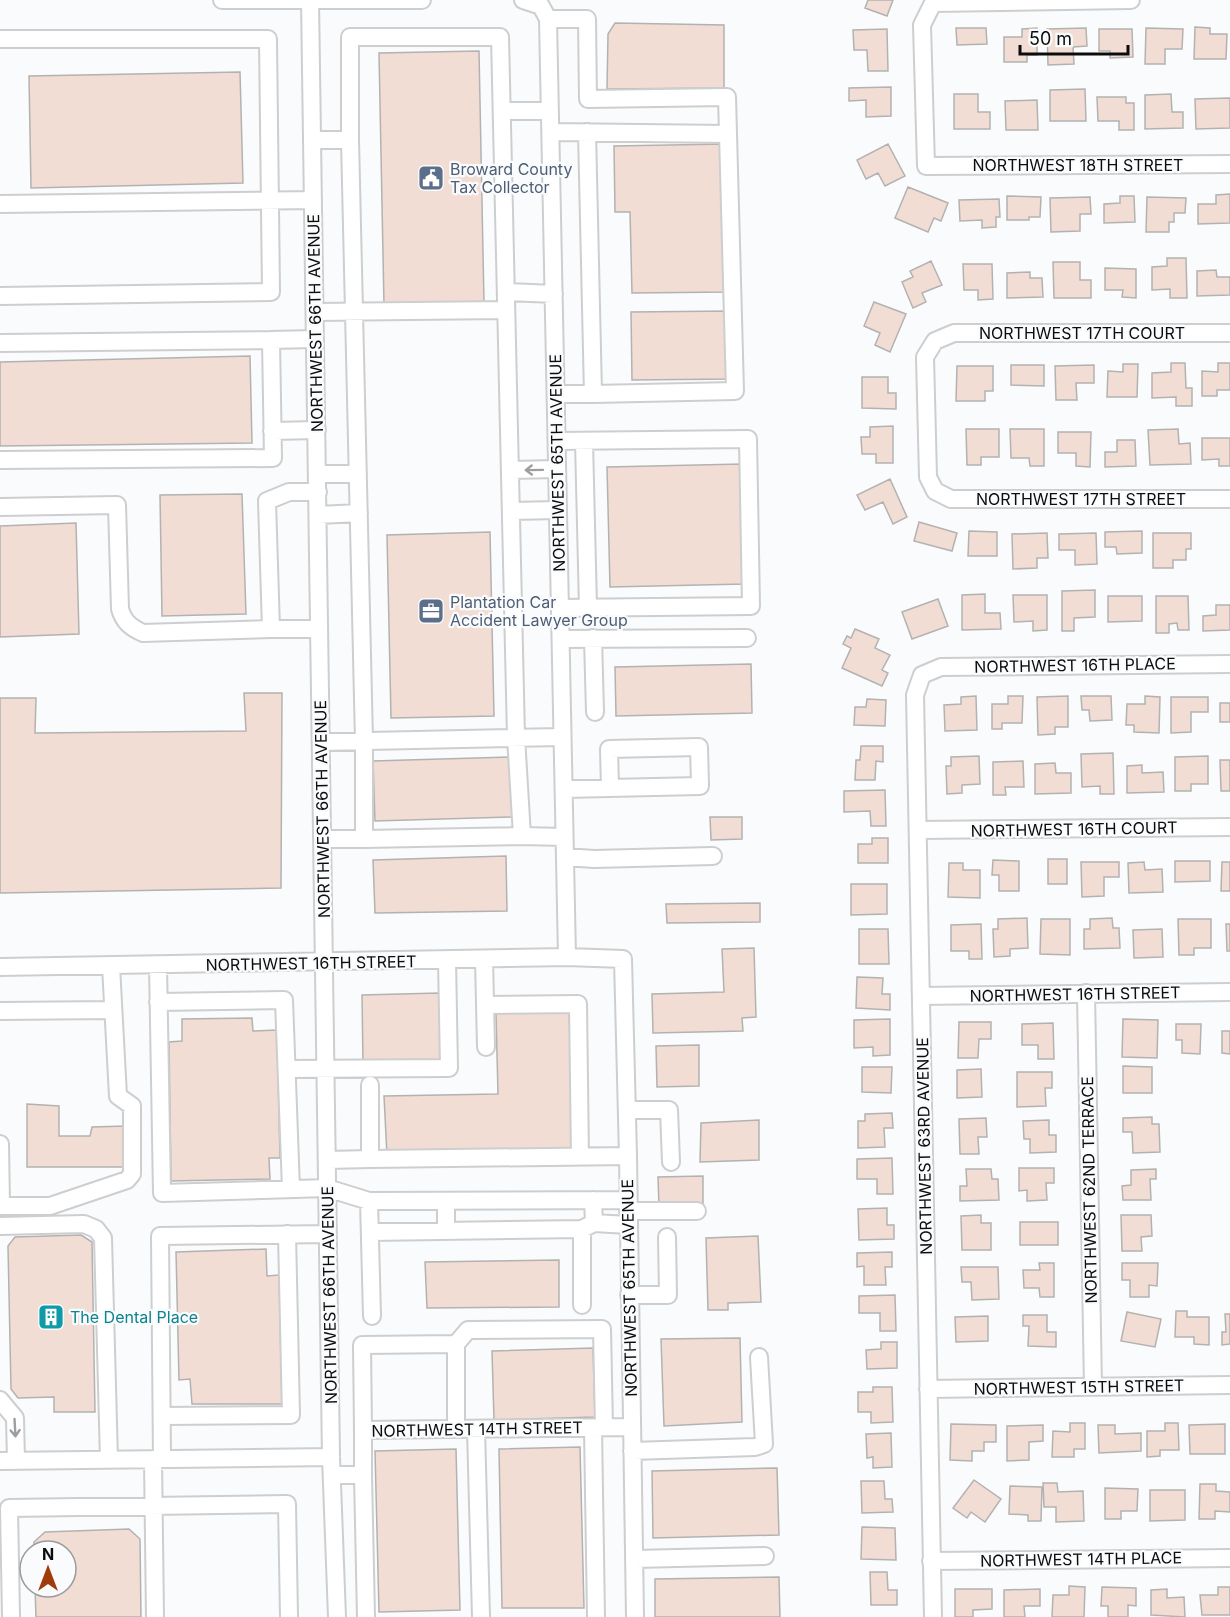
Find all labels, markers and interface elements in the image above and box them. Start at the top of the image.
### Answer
scale bar [1020,18,1128,56]
text: 50 m [1029,28,1072,49]
street label: NORTHWEST 18TH STREET [973,155,1183,175]
place label: Broward County Tax Collector [450,159,572,197]
public building icon: Broward County Tax Collector [416,163,446,193]
street label: NORTHWEST 66TH AVENUE [303,214,327,432]
street label: NORTHWEST 17TH COURT [979,323,1185,343]
street label: NORTHWEST 65TH AVENUE [545,354,569,572]
one-way arrow [524,464,544,475]
street label: NORTHWEST 17TH STREET [976,489,1186,509]
place label: Plantation Car Accident Lawyer Group [450,592,628,630]
office icon: Plantation Car Accident Lawyer Group [416,596,446,626]
street label: NORTHWEST 16TH PLACE [974,653,1176,677]
street label: NORTHWEST 66TH AVENUE [310,700,334,918]
street label: NORTHWEST 16TH COURT [970,817,1178,841]
street label: NORTHWEST 16TH STREET [205,951,417,975]
street label: NORTHWEST 16TH STREET [969,982,1181,1006]
street label: NORTHWEST 63RD AVENUE [912,1037,936,1255]
street label: NORTHWEST 62ND TERRACE [1077,1076,1101,1304]
street label: NORTHWEST 65TH AVENUE [617,1179,641,1397]
street label: NORTHWEST 66TH AVENUE [317,1186,341,1404]
building icon: The Dental Place [36,1302,66,1332]
place label: The Dental Place [70,1307,198,1327]
street label: NORTHWEST 15TH STREET [973,1375,1185,1399]
street label: NORTHWEST 14TH STREET [371,1417,583,1441]
one-way arrow [9,1418,20,1437]
north arrow [18,1539,78,1599]
text: N [42,1544,54,1564]
street label: NORTHWEST 14TH PLACE [980,1547,1182,1571]

